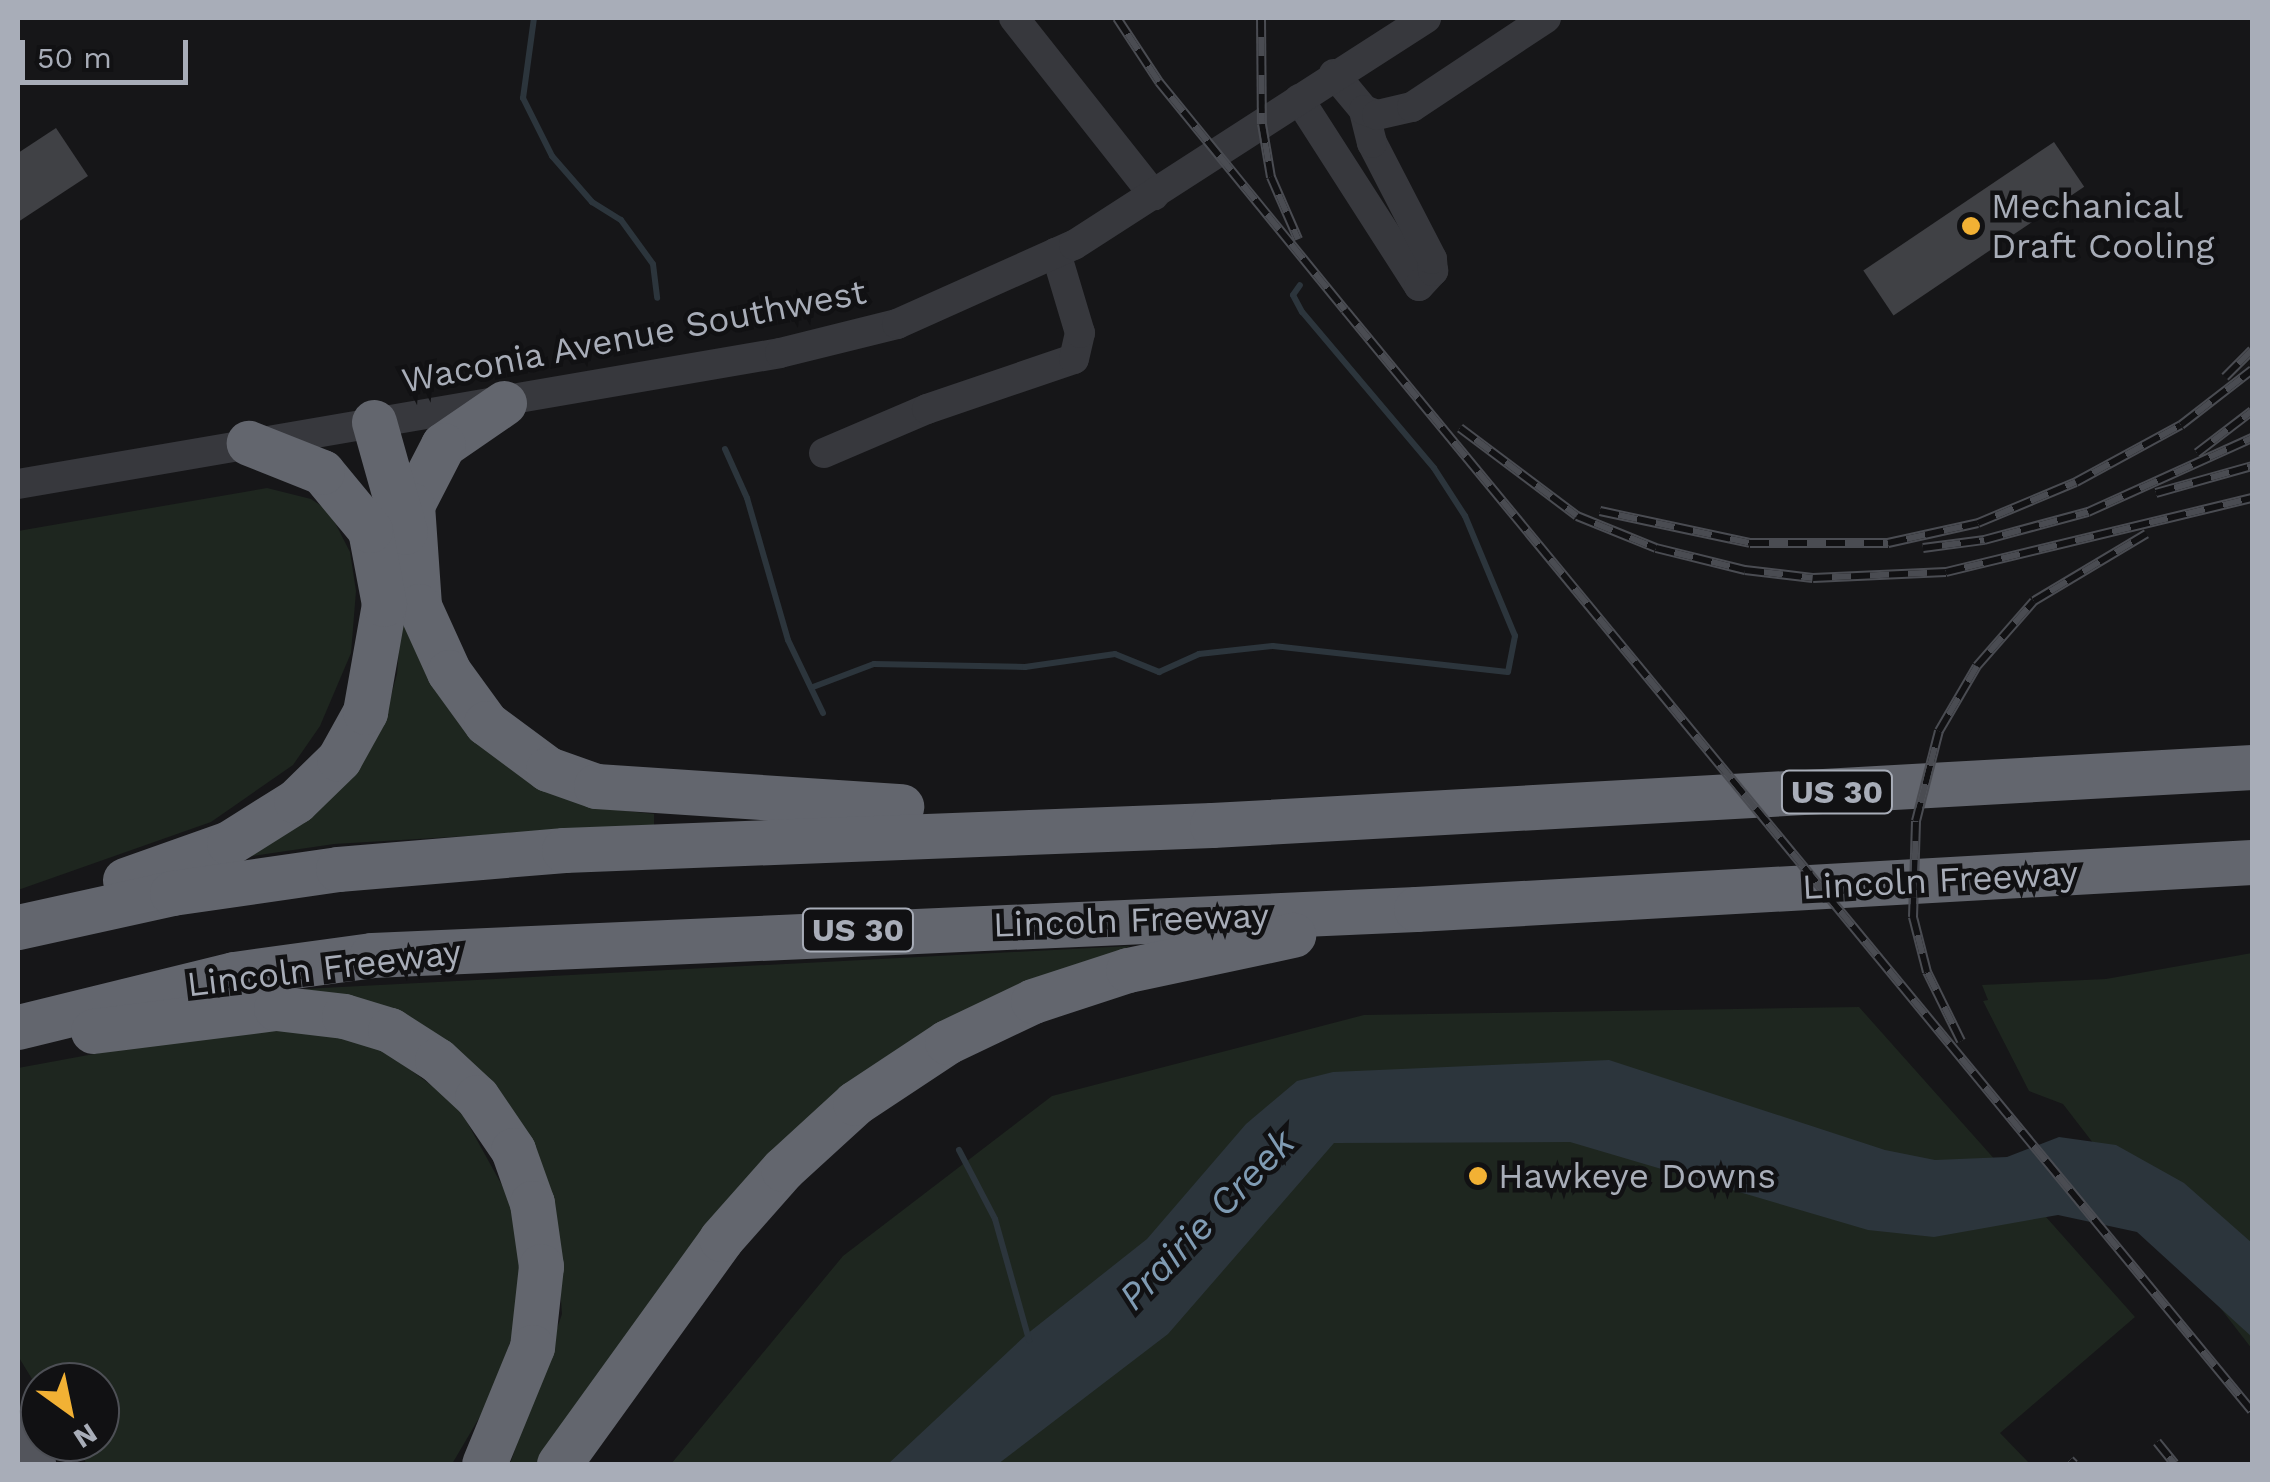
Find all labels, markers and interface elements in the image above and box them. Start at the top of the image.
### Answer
scale bar [25,20,192,82]
text: 50 m [37,40,112,75]
place label: Mechanical Draft Cooling [1991,185,2214,267]
marker: Mechanical Draft Cooling [1960,215,1982,237]
street label: Waconia Avenue Southwest [397,270,871,402]
road number: US 30 [1780,765,1894,819]
street label: Lincoln Freeway [1801,852,2079,908]
street label: Lincoln Freeway [992,894,1270,946]
road number: US 30 [800,903,916,957]
street label: Lincoln Freeway [184,930,464,1006]
water label: Prairie Creek [1110,1120,1304,1320]
place label: Hawkeye Downs [1498,1155,1776,1197]
marker: Hawkeye Downs [1467,1165,1489,1187]
north arrow [20,1362,120,1462]
text: N [68,1416,103,1455]

